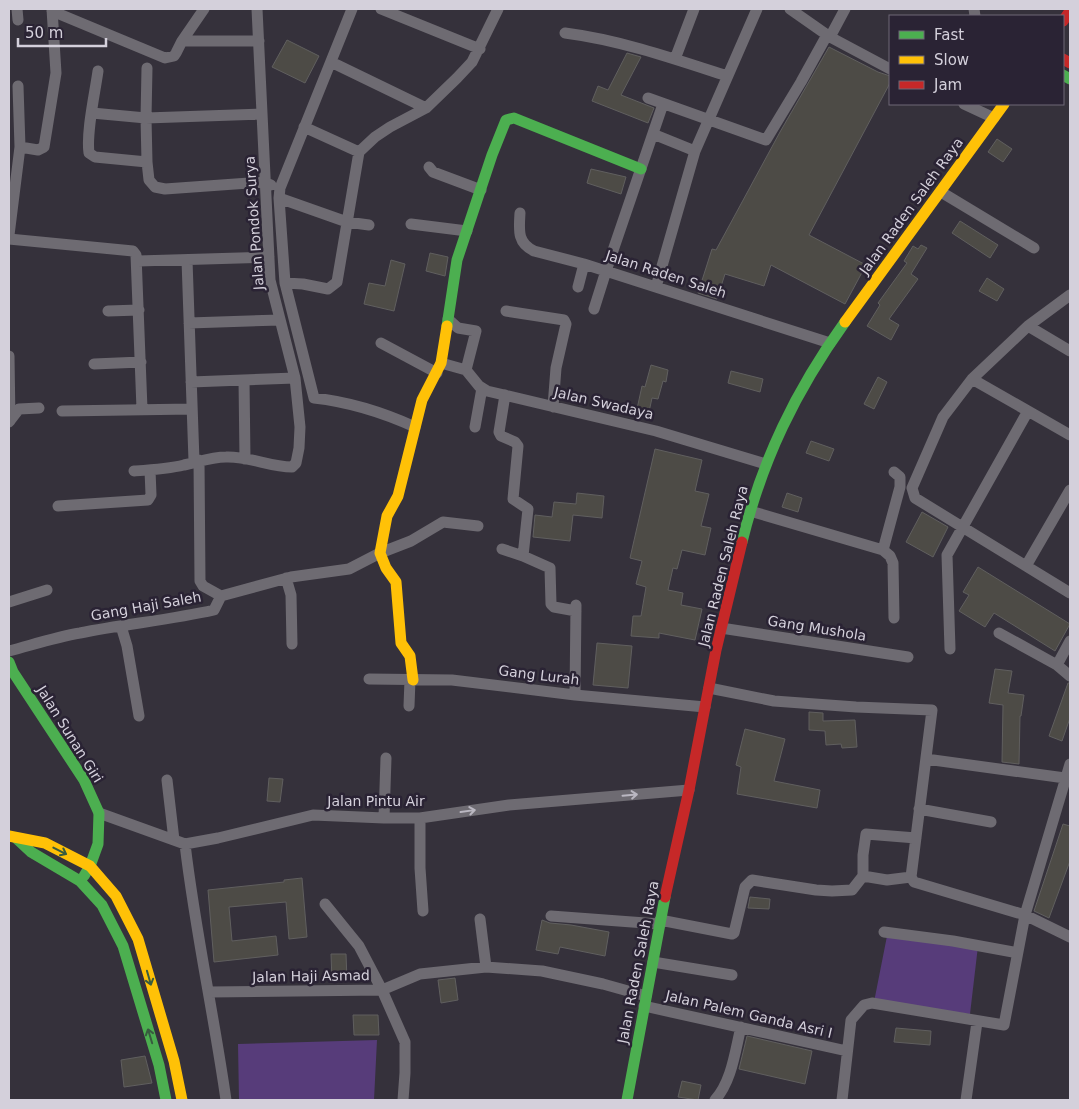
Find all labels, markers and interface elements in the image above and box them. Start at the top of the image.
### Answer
scale bar [18,15,105,47]
legend [889,15,1064,105]
text: 50 m [25,24,63,42]
text: Fast [934,26,964,44]
text: Slow [934,51,969,69]
text: Jam [933,76,962,94]
street label: Jalan Raden Saleh Raya [855,134,966,278]
street label: Jalan Pondok Surya [241,155,267,292]
street label: Jalan Raden Saleh [603,247,728,301]
street label: Jalan Swadaya [552,384,655,422]
street label: Jalan Raden Saleh Raya [695,484,751,649]
street label: Gang Haji Saleh [90,588,202,624]
street label: Gang Mushola [766,612,868,644]
street label: Gang Lurah [498,662,580,688]
street label: Jalan Sunan Giri [33,682,106,785]
one-way arrow [621,791,637,800]
street label: Jalan Pintu Air [326,793,425,809]
one-way arrow [460,806,476,816]
one-way arrow [52,846,67,856]
street label: Jalan Raden Saleh Raya [614,879,662,1046]
street label: Jalan Haji Asmad [251,967,370,985]
one-way arrow [145,969,155,985]
street label: Jalan Palem Ganda Asri I [663,987,834,1041]
one-way arrow [145,1028,155,1044]

